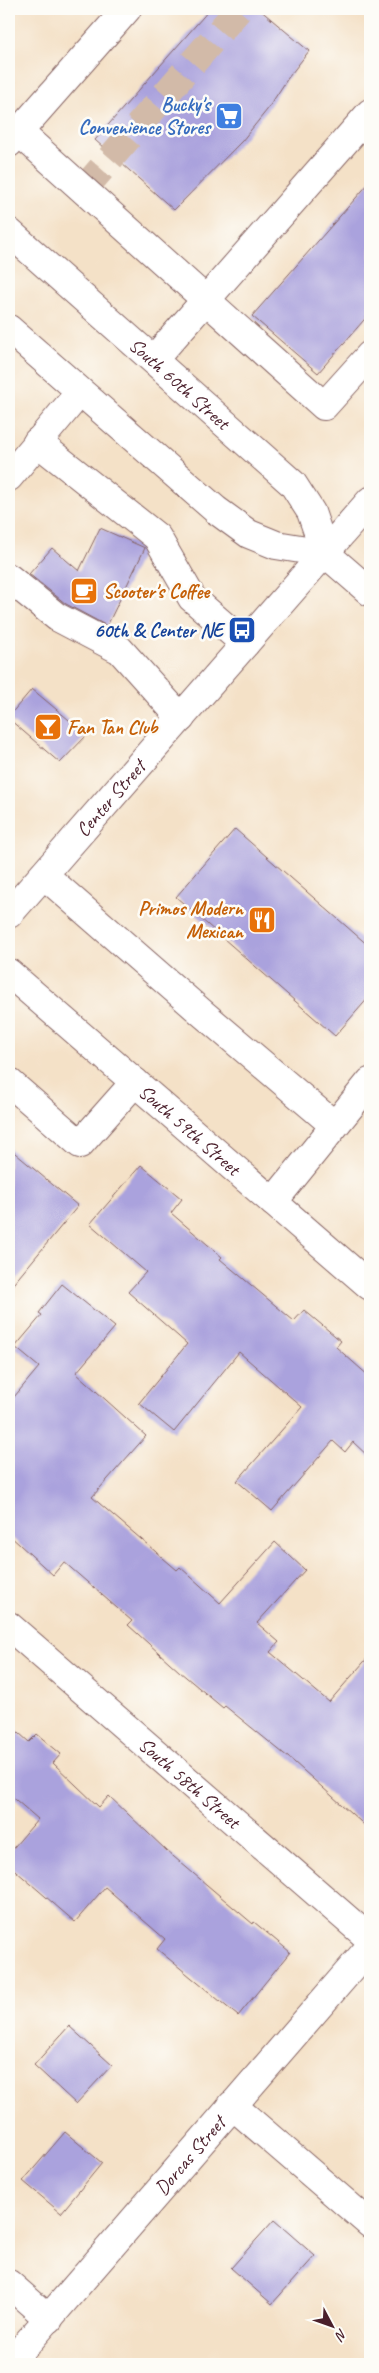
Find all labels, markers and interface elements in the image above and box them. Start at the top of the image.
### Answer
place label: Bucky's Convenience Stores [78,92,212,140]
supermarket icon: Bucky's Convenience Stores [214,101,244,131]
street label: South 60th Street [124,332,237,436]
cafe icon: Scooter's Coffee [69,576,99,606]
place label: Scooter's Coffee [103,579,210,604]
bus stop icon: 60th & Center NE [227,615,257,645]
place label: 60th & Center NE [94,618,226,643]
bar icon: Fan Tan Club [33,712,63,742]
place label: Fan Tan Club [67,715,160,740]
street label: Center Street [70,752,153,842]
place label: Primos Modern Mexican [138,896,245,944]
restaurant icon: Primos Modern Mexican [247,905,277,935]
street label: South 59th Street [134,1079,247,1182]
street label: South 58th Street [134,1732,247,1835]
street label: Dorcas Street [149,2108,233,2200]
north arrow [306,2300,356,2350]
text: N [331,2325,351,2345]

